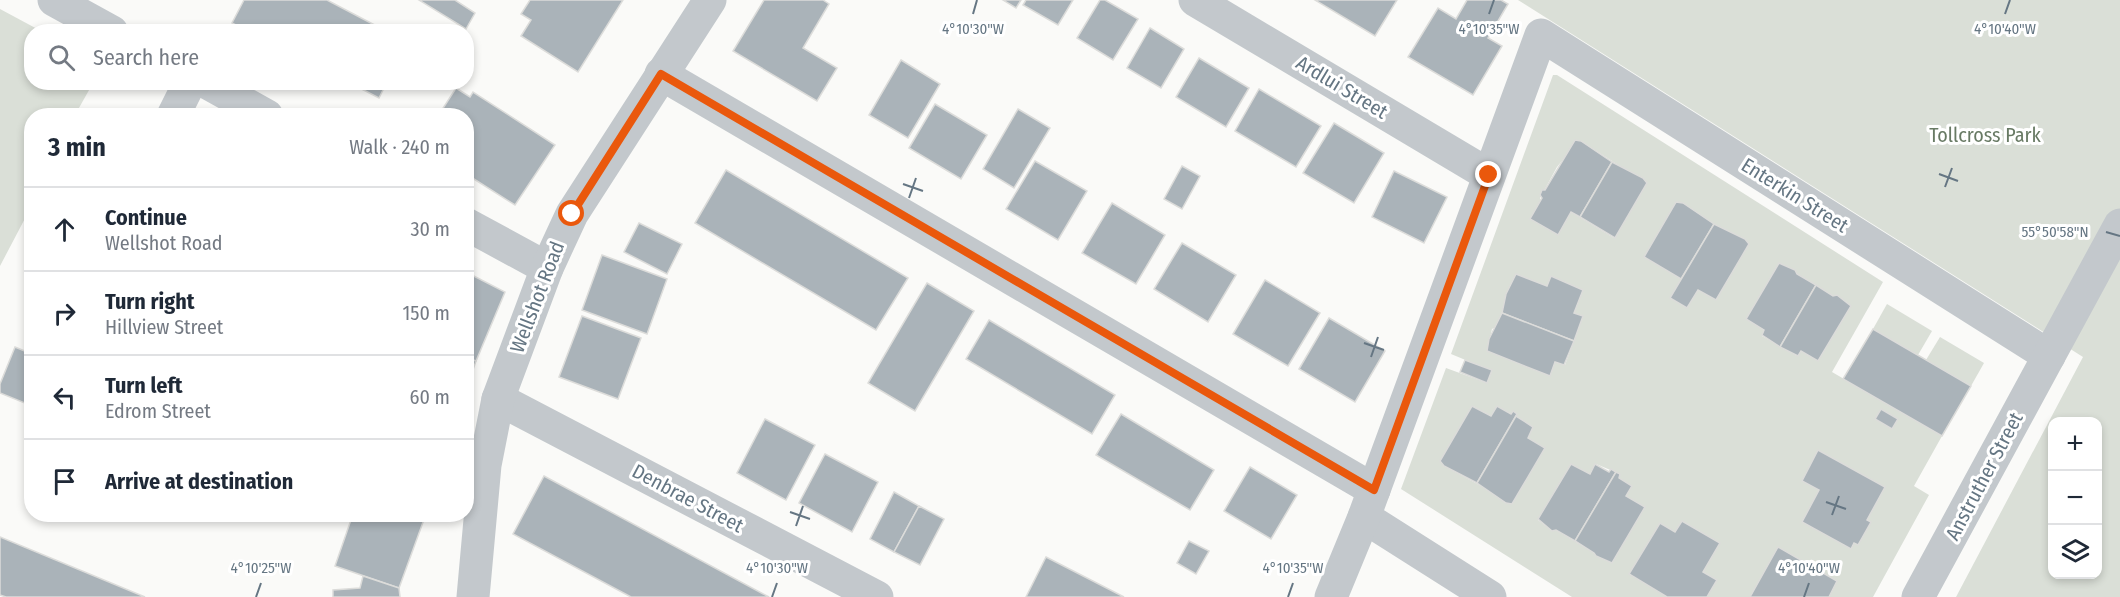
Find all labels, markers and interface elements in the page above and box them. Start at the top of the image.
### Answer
text: 4°10'30"W [942,20,1004,38]
text: 4°10'35"W [1459,20,1519,38]
text: 4°10'40"W [1974,20,2036,38]
search box [24,24,474,90]
icon: search [45,41,78,74]
text: Search here [93,44,199,71]
street label: Ardlui Street [1292,50,1392,124]
park label: Tollcross Park [1929,123,2042,147]
text: 3 min [48,132,106,163]
text: Walk · 240 m [349,135,450,159]
street label: Enterkin Street [1737,153,1853,238]
route end [1475,161,1501,187]
route start [558,200,584,226]
text: Continue [105,204,187,231]
icon: ahead [48,213,81,246]
text: 30 m [410,217,450,241]
text: 55°50'58"N [2021,223,2089,241]
text: Wellshot Road [105,231,223,255]
street label: Wellshot Road [505,238,569,356]
text: Turn right [105,288,194,315]
icon: right [48,297,81,330]
text: 150 m [403,301,450,325]
text: Hillview Street [105,315,223,339]
text: Turn left [105,372,183,399]
icon: left [48,381,81,414]
text: 60 m [410,385,450,409]
text: Edrom Street [105,399,211,423]
street label: Anstruther Street [1940,408,2028,544]
map controls [2048,417,2102,579]
button: + [2048,417,2102,471]
street label: Denbrae Street [628,459,748,538]
icon: arrive [48,465,81,498]
text: Arrive at destination [105,468,293,495]
button: − [2048,471,2102,525]
button: layers [2048,525,2102,579]
text: 4°10'25"W [231,559,291,577]
text: 4°10'30"W [746,559,808,577]
text: 4°10'35"W [1263,559,1323,577]
text: 4°10'40"W [1778,559,1840,577]

